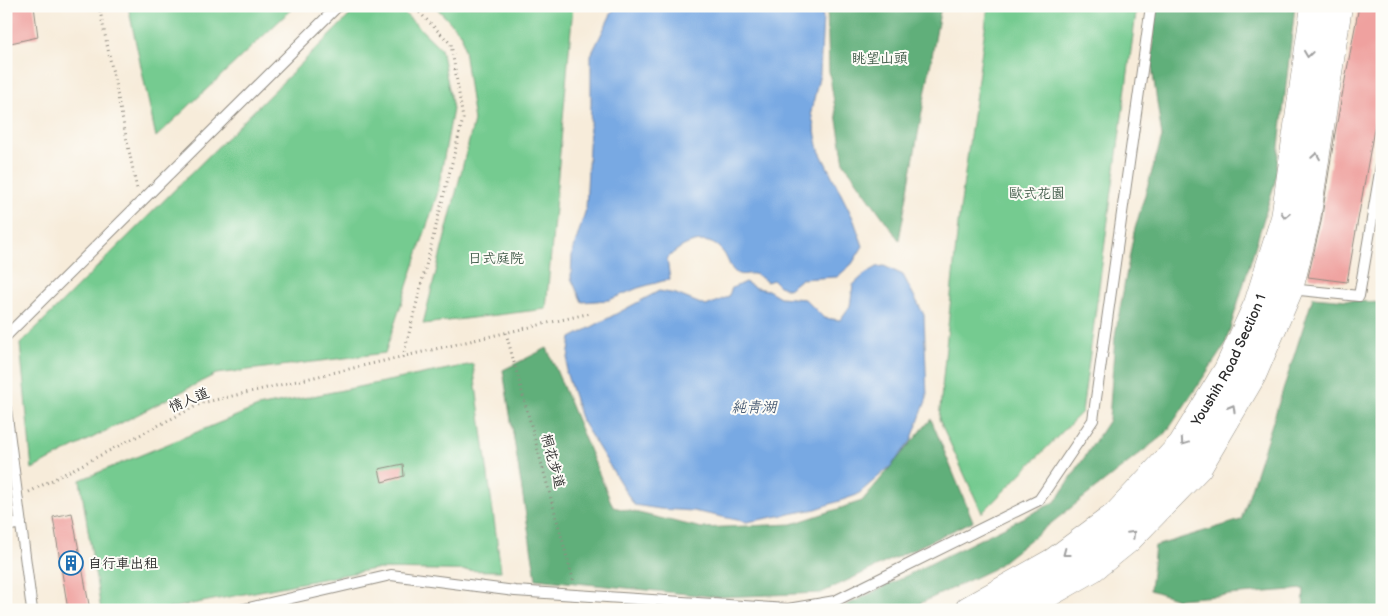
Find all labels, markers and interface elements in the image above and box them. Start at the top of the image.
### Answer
park label: 眺望山頭 [852,50,908,67]
one-way arrow [1303,50,1313,59]
one-way arrow [1310,152,1321,160]
park label: 歐式花園 [1009,185,1065,202]
one-way arrow [1280,211,1290,220]
park label: 日式庭院 [468,250,524,267]
street label: Youshih Road Section 1 [1187,292,1269,430]
street label: 情人道 [166,384,212,416]
water label: 純青湖 [731,398,778,417]
one-way arrow [1226,404,1236,413]
street label: 桐花步道 [538,432,568,490]
one-way arrow [1181,436,1190,446]
one-way arrow [1126,531,1135,540]
one-way arrow [1062,547,1072,556]
building icon: 自行車出租 [58,550,84,576]
place label: 自行車出租 [88,555,158,572]

